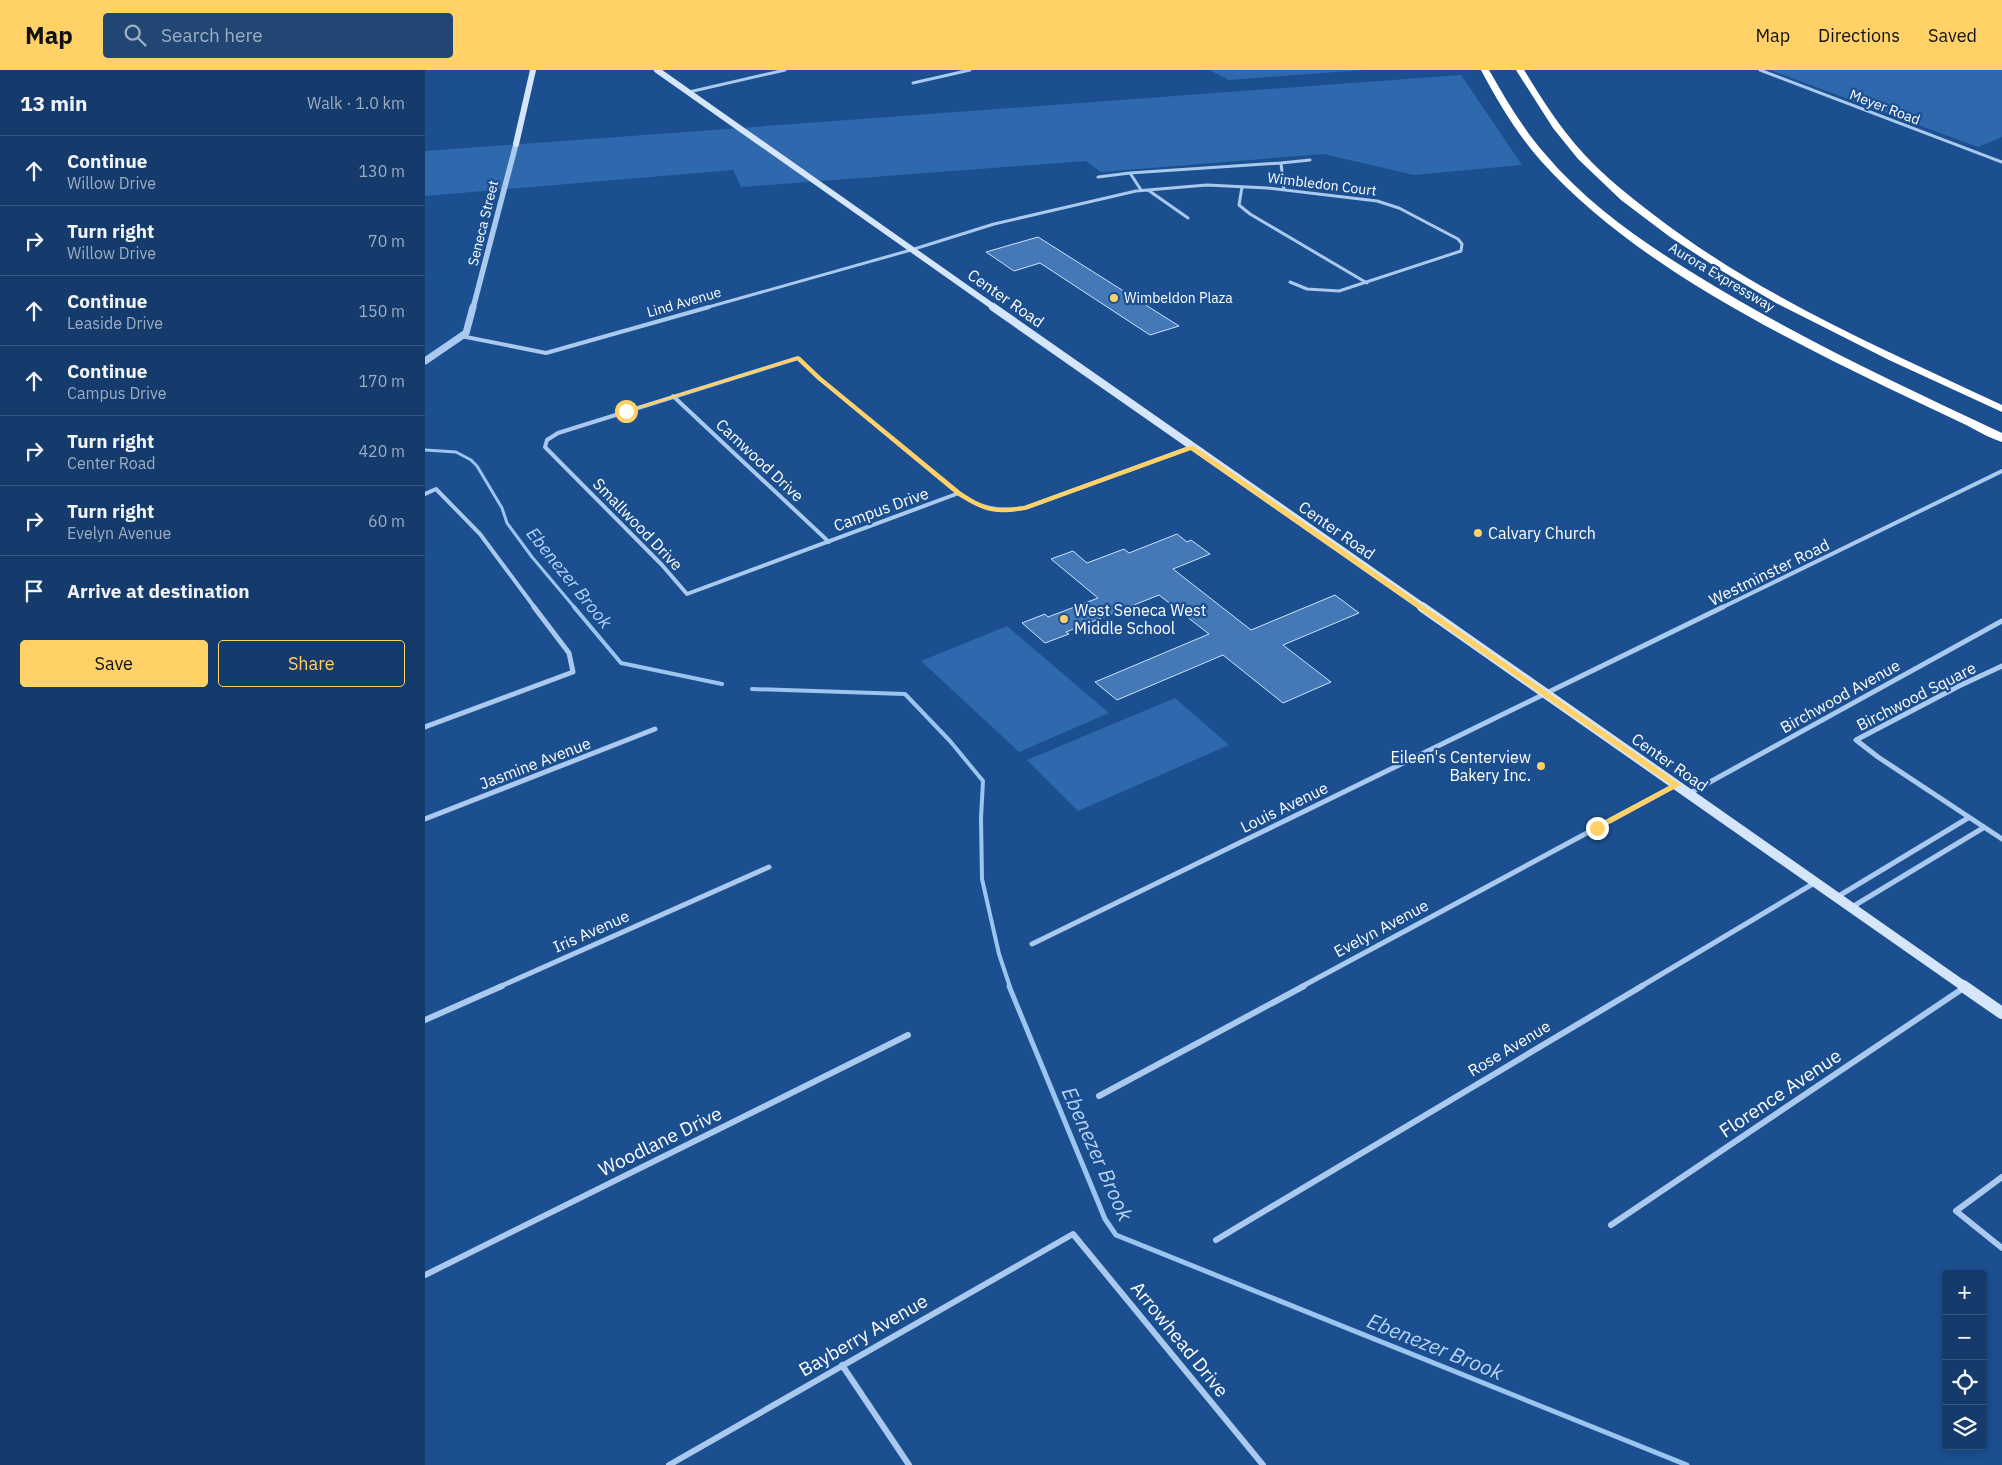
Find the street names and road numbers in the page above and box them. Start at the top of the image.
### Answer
street label: Meyer Road [1847,85,1923,129]
street label: Wimbledon Court [1266,168,1378,200]
street label: Seneca Street [464,178,502,268]
street label: Aurora Expressway [1666,238,1778,316]
street label: Center Road [964,264,1048,332]
street label: Lind Avenue [645,283,724,321]
street label: Camwood Drive [712,414,808,506]
street label: Smallwood Drive [589,474,687,574]
street label: Campus Drive [831,483,931,535]
street label: Center Road [1295,496,1379,564]
street label: Westminster Road [1705,534,1833,610]
street label: Birchwood Avenue [1777,655,1904,737]
street label: Birchwood Square [1853,657,1979,735]
street label: Center Road [1628,728,1712,796]
street label: Jasmine Avenue [477,733,594,793]
street label: Louis Avenue [1237,777,1331,837]
street label: Evelyn Avenue [1330,895,1432,961]
street label: Iris Avenue [550,905,632,957]
street label: Rose Avenue [1464,1015,1554,1080]
street label: Florence Avenue [1714,1043,1846,1143]
street label: Woodlane Drive [594,1101,726,1181]
street label: Arrowhead Drive [1126,1276,1234,1402]
street label: Bayberry Avenue [794,1288,932,1382]

